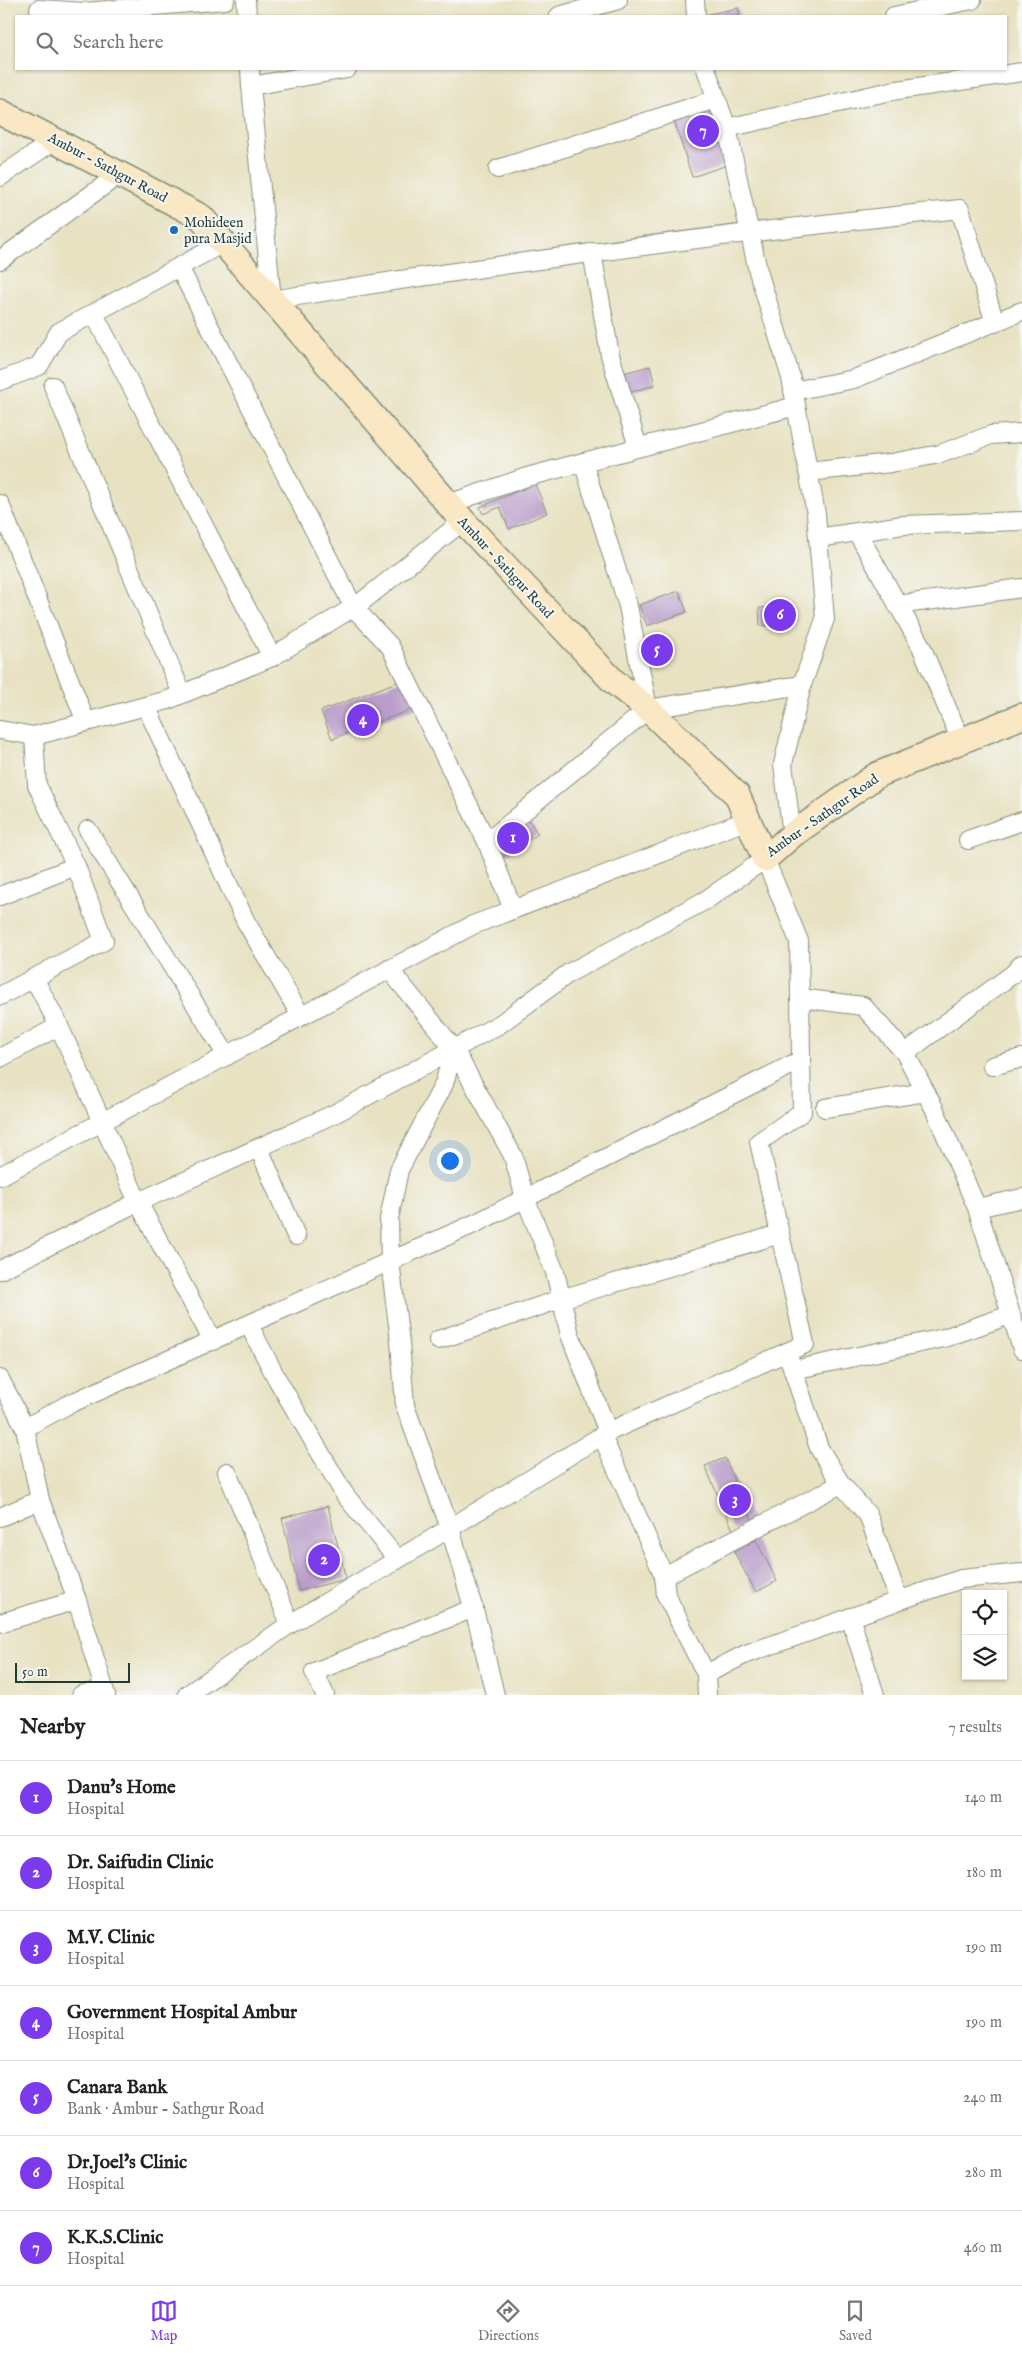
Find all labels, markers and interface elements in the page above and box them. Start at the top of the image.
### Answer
search box [15,15,1007,70]
icon: search [33,29,61,57]
text: Search here [73,31,164,55]
pin: 7 [687,112,719,150]
street label: Ambur - Sathgur Road [44,128,171,207]
place label: Mohideen pura Masjid [184,214,252,248]
marker: Mohideen pura Masjid [168,224,180,236]
street label: Ambur - Sathgur Road [453,512,558,623]
pin: 6 [764,596,796,634]
pin: 5 [641,631,673,669]
pin: 4 [347,701,379,739]
street label: Ambur - Sathgur Road [762,770,883,862]
pin: 1 [497,819,529,857]
your location [437,1148,463,1174]
pin: 3 [719,1481,751,1519]
pin: 2 [308,1541,340,1579]
map controls [962,1590,1007,1680]
button: locate [962,1590,1007,1635]
button: layers [962,1635,1007,1680]
scale bar [15,1660,130,1683]
text: 50 m [22,1663,48,1681]
text: Nearby [20,1714,85,1741]
text: 7 results [948,1718,1002,1738]
text: Danu's Home [67,1776,176,1800]
text: 1 [33,1788,39,1808]
text: 140 m [964,1788,1002,1808]
text: Hospital [67,1800,124,1820]
text: Dr. Saifudin Clinic [67,1851,214,1875]
text: 2 [32,1863,40,1883]
text: 180 m [966,1863,1002,1883]
text: Hospital [67,1875,124,1895]
text: M.V. Clinic [67,1926,155,1950]
text: 3 [33,1938,39,1958]
text: 190 m [965,1938,1002,1958]
text: Hospital [67,1950,124,1970]
text: Government Hospital Ambur [67,2001,297,2025]
text: 4 [32,2013,40,2033]
text: 190 m [965,2013,1002,2033]
text: Hospital [67,2025,124,2045]
text: Canara Bank [67,2076,168,2100]
text: 5 [33,2088,39,2108]
text: 240 m [963,2088,1002,2108]
text: Bank · Ambur - Sathgur Road [67,2100,264,2120]
text: Dr.Joel's Clinic [67,2151,187,2175]
text: 6 [33,2163,39,2183]
text: 280 m [965,2163,1002,2183]
text: Hospital [67,2175,124,2195]
text: K.K.S.Clinic [67,2226,163,2250]
text: 7 [32,2238,40,2258]
text: 460 m [964,2238,1002,2258]
text: Hospital [67,2250,124,2270]
tab: Map [150,2297,178,2345]
tab: Directions [478,2297,539,2345]
tab: Saved [839,2297,872,2345]

